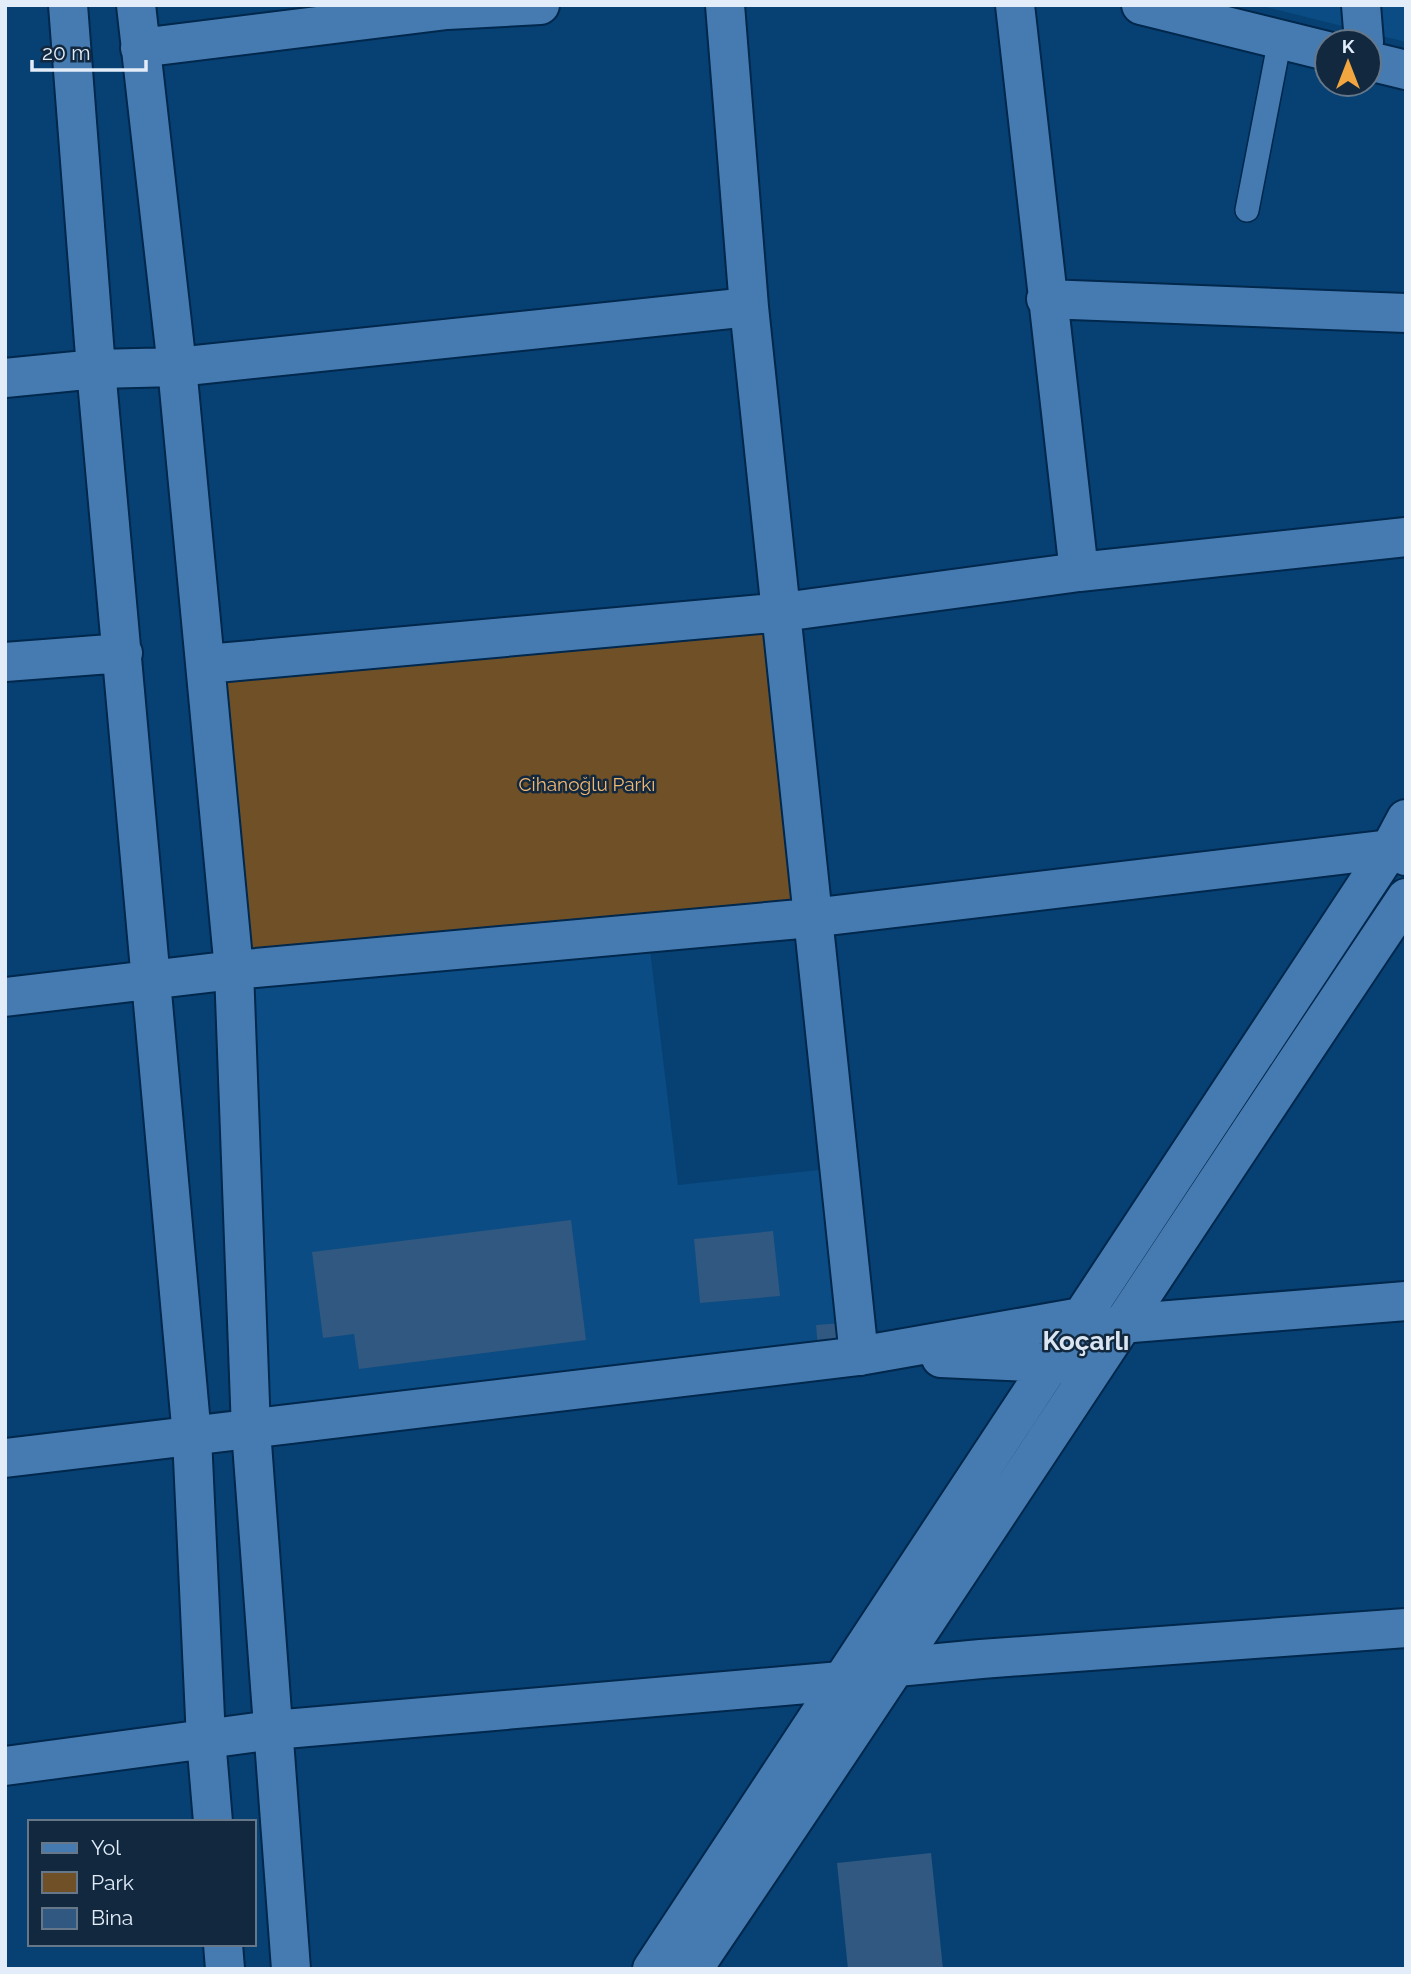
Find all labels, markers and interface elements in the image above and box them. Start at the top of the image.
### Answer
scale bar [32,28,145,72]
north arrow [1313,28,1383,98]
text: K [1342,35,1355,57]
text: 20 m [42,40,90,65]
park label: Cihanoğlu Parkı [519,773,655,795]
district label: Koçarlı [1043,1326,1129,1356]
legend [28,1820,256,1946]
text: Yol [91,1835,121,1860]
text: Park [91,1870,134,1895]
text: Bina [91,1905,133,1930]

